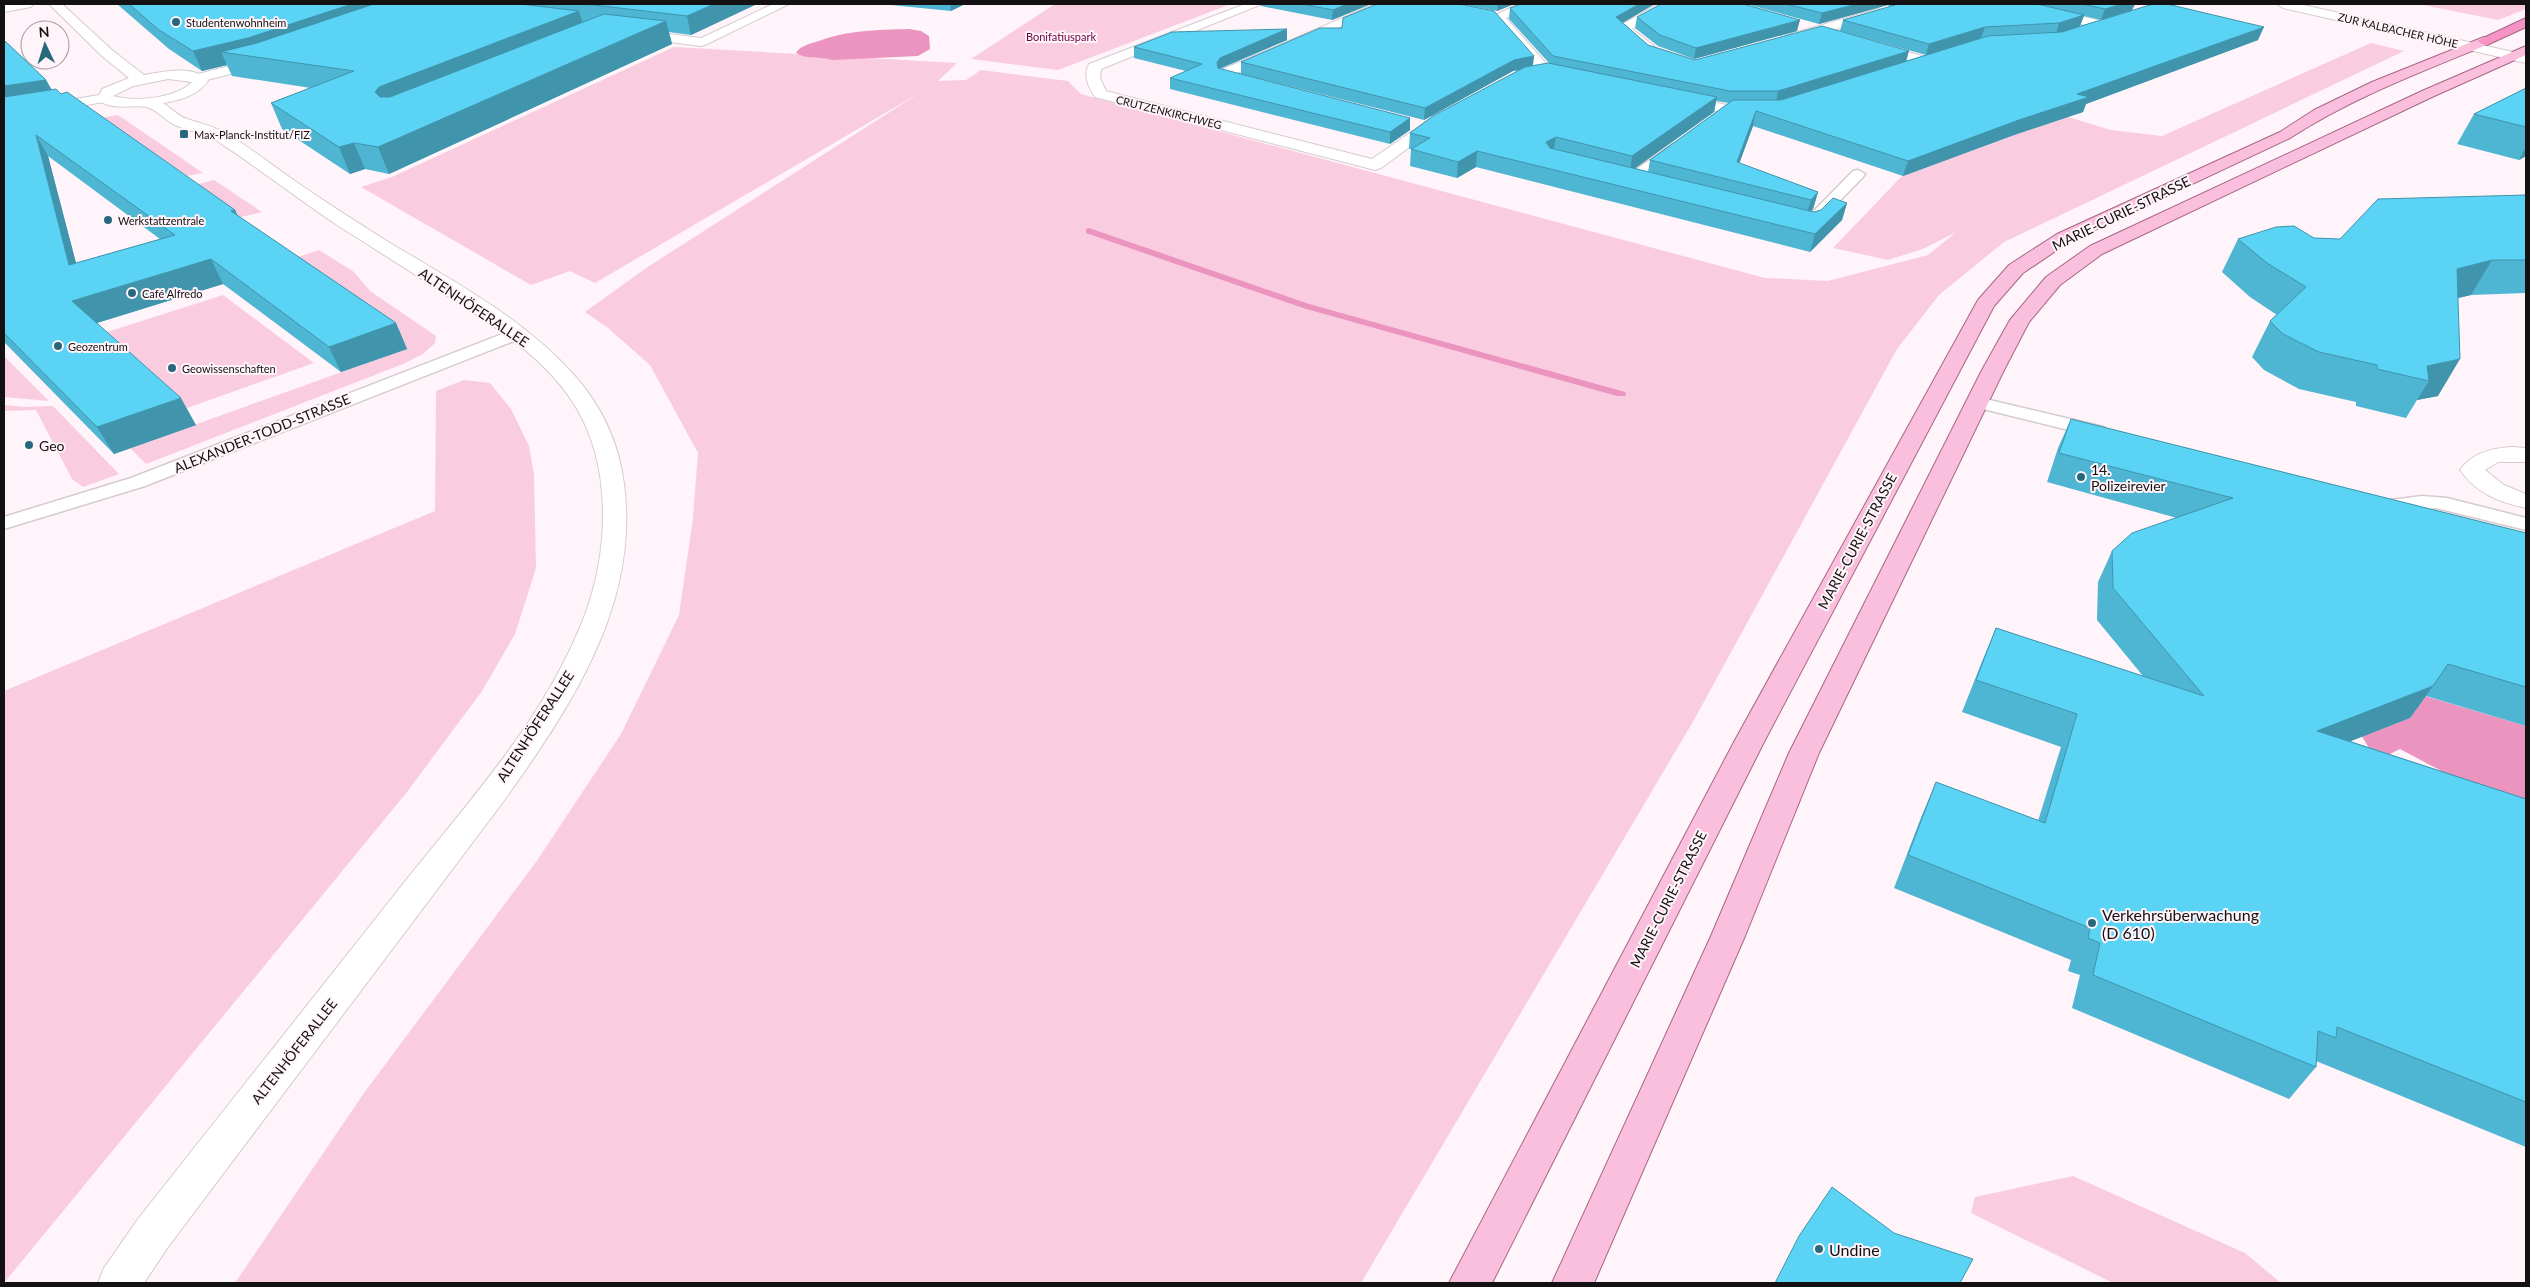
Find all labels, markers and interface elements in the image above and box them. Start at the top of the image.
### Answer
street label: ZUR KALBACHER HÖHE [2337,10,2459,50]
marker: Studentenwohnheim [170,16,182,28]
place label: Studentenwohnheim [186,16,286,29]
north arrow [20,20,70,70]
text: N [38,23,50,40]
park label: Bonifatiuspark [1026,30,1096,43]
street label: CRUTZENKIRCHWEG [1115,93,1223,131]
marker: Max-Planck-Institut/FIZ [178,128,190,140]
place label: Max-Planck-Institut/FIZ [194,128,310,141]
street label: MARIE-CURIE-STRASSE [2049,172,2193,254]
marker: Werkstattzentrale [102,214,114,226]
place label: Werkstattzentrale [118,214,204,227]
street label: ALTENHÖFERALLEE [416,264,532,350]
marker: Café Alfredo [126,287,138,299]
place label: Café Alfredo [142,287,203,300]
marker: Geozentrum [52,340,64,352]
place label: Geozentrum [68,340,128,353]
marker: Geowissenschaften [166,362,178,374]
place label: Geowissenschaften [182,362,276,375]
street label: ALEXANDER-TODD-STRASSE [171,390,353,476]
place label: Geo [39,437,65,454]
marker: Geo [23,439,35,451]
place label: 14. Polizeirevier [2091,461,2166,494]
street label: MARIE-CURIE-STRASSE [1814,470,1900,612]
marker: 14. Polizeirevier [2075,471,2087,483]
street label: ALTENHÖFERALLEE [493,667,577,785]
street label: MARIE-CURIE-STRASSE [1626,828,1710,970]
place label: Verkehrsüberwachung (D 610) [2102,905,2259,942]
marker: Verkehrsüberwachung (D 610) [2086,917,2098,929]
street label: ALTENHÖFERALLEE [248,995,340,1107]
place label: Undine [1829,1240,1880,1259]
marker: Undine [1813,1243,1825,1255]

